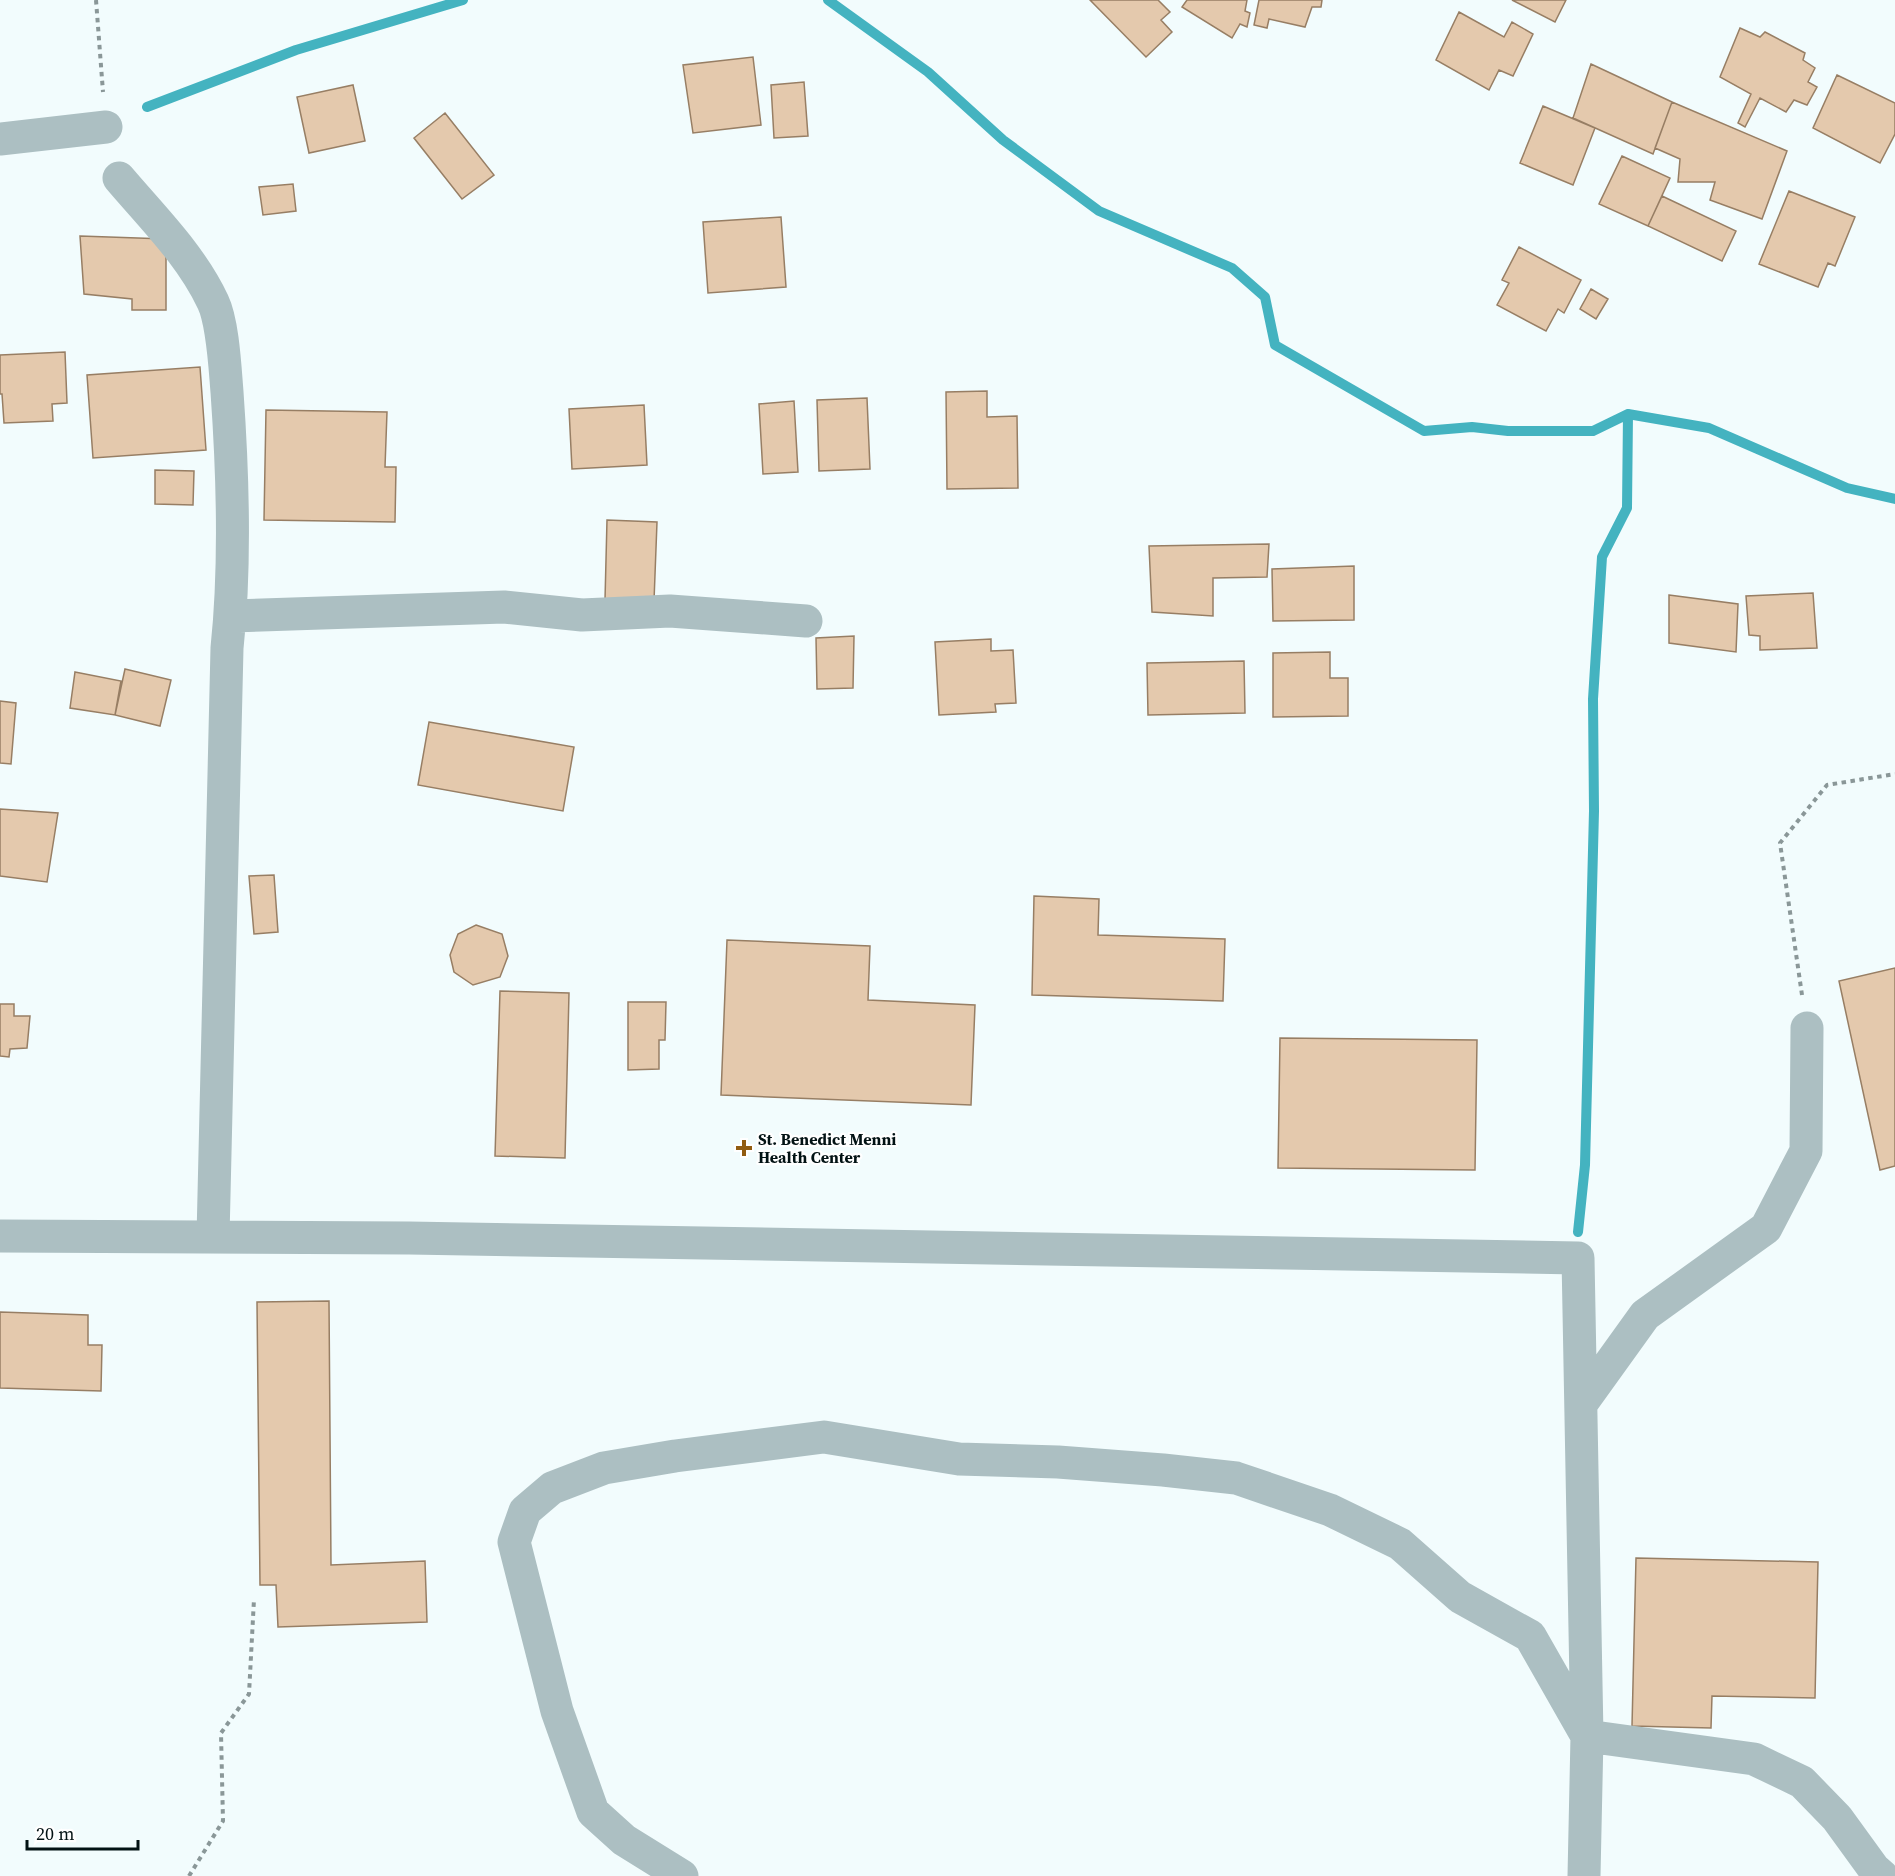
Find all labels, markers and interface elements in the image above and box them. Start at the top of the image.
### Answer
place label: St. Benedict Menni Health Center [758,1128,896,1168]
marker: St. Benedict Menni Health Center [735,1139,753,1157]
scale bar [27,1813,138,1851]
text: 20 m [36,1821,74,1846]

